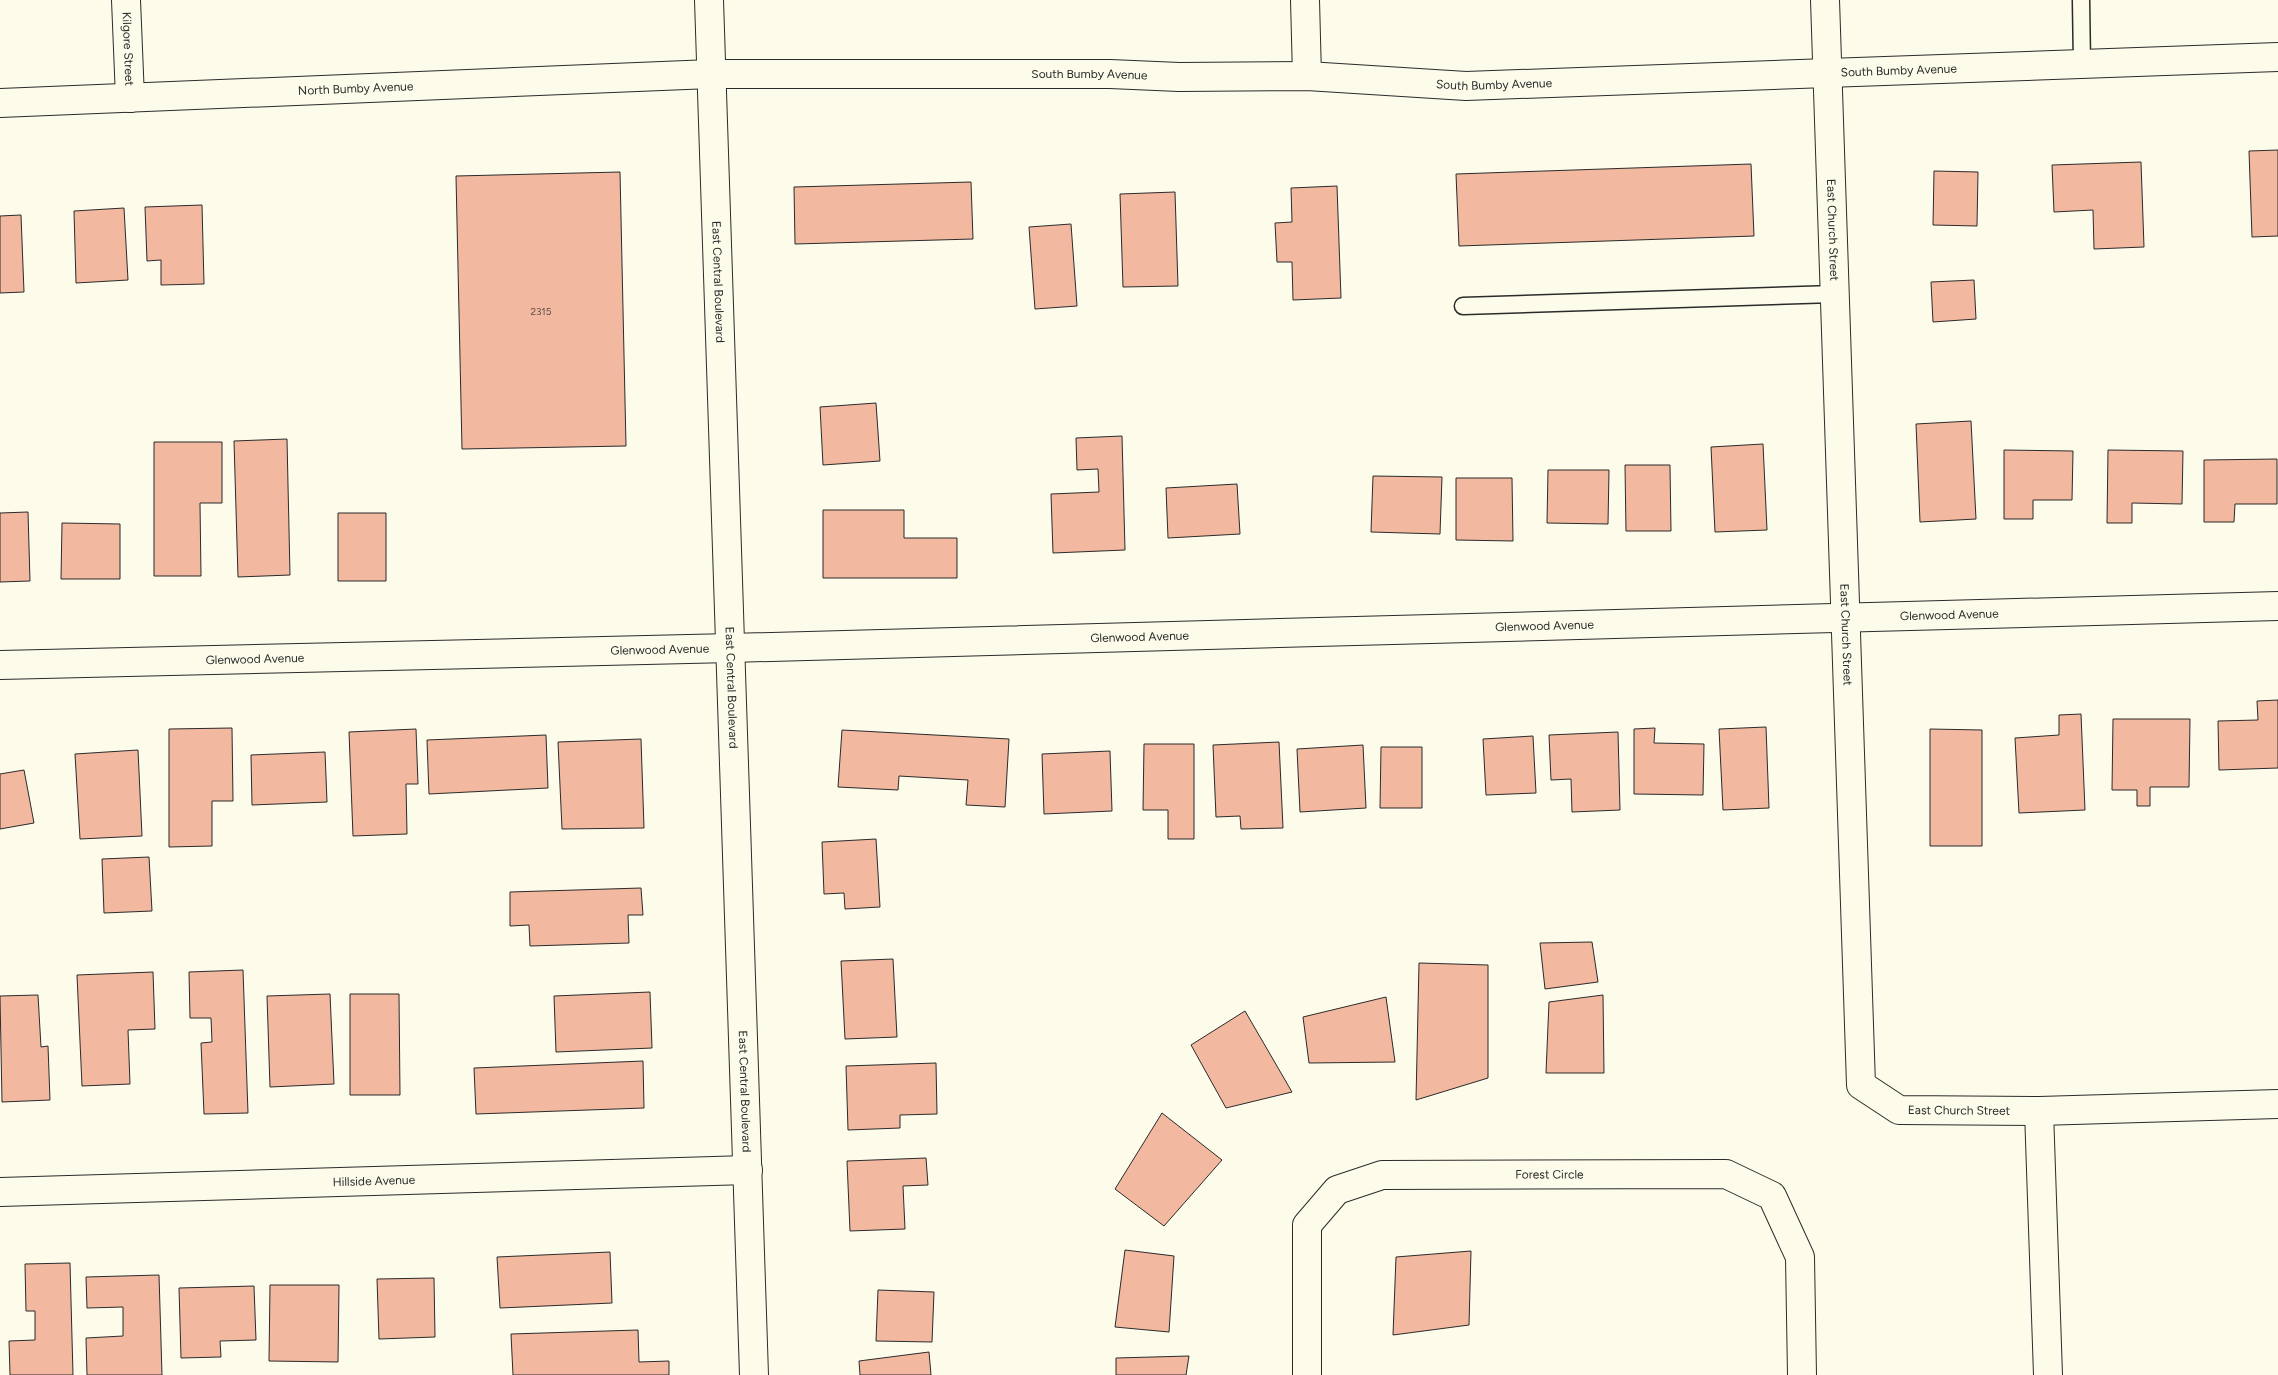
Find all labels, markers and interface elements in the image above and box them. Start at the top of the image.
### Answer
street label: Kilgore Street [119,12,137,87]
street label: South Bumby Avenue [1840,61,1958,80]
street label: South Bumby Avenue [1031,67,1148,83]
street label: South Bumby Avenue [1435,76,1553,93]
street label: North Bumby Avenue [298,79,414,98]
street label: East Church Street [1824,179,1841,282]
street label: East Central Boulevard [709,221,727,343]
house number: 2315 [531,305,552,318]
street label: East Church Street [1837,583,1855,686]
street label: Glenwood Avenue [1900,607,1999,623]
street label: Glenwood Avenue [1495,618,1595,634]
street label: East Central Boulevard [723,626,740,749]
street label: Glenwood Avenue [1090,629,1190,645]
street label: Glenwood Avenue [610,641,710,658]
street label: Glenwood Avenue [205,651,305,667]
street label: East Central Boulevard [736,1030,754,1153]
street label: East Church Street [1908,1103,2011,1118]
street label: Forest Circle [1515,1167,1584,1182]
street label: Hillside Avenue [332,1173,416,1189]

